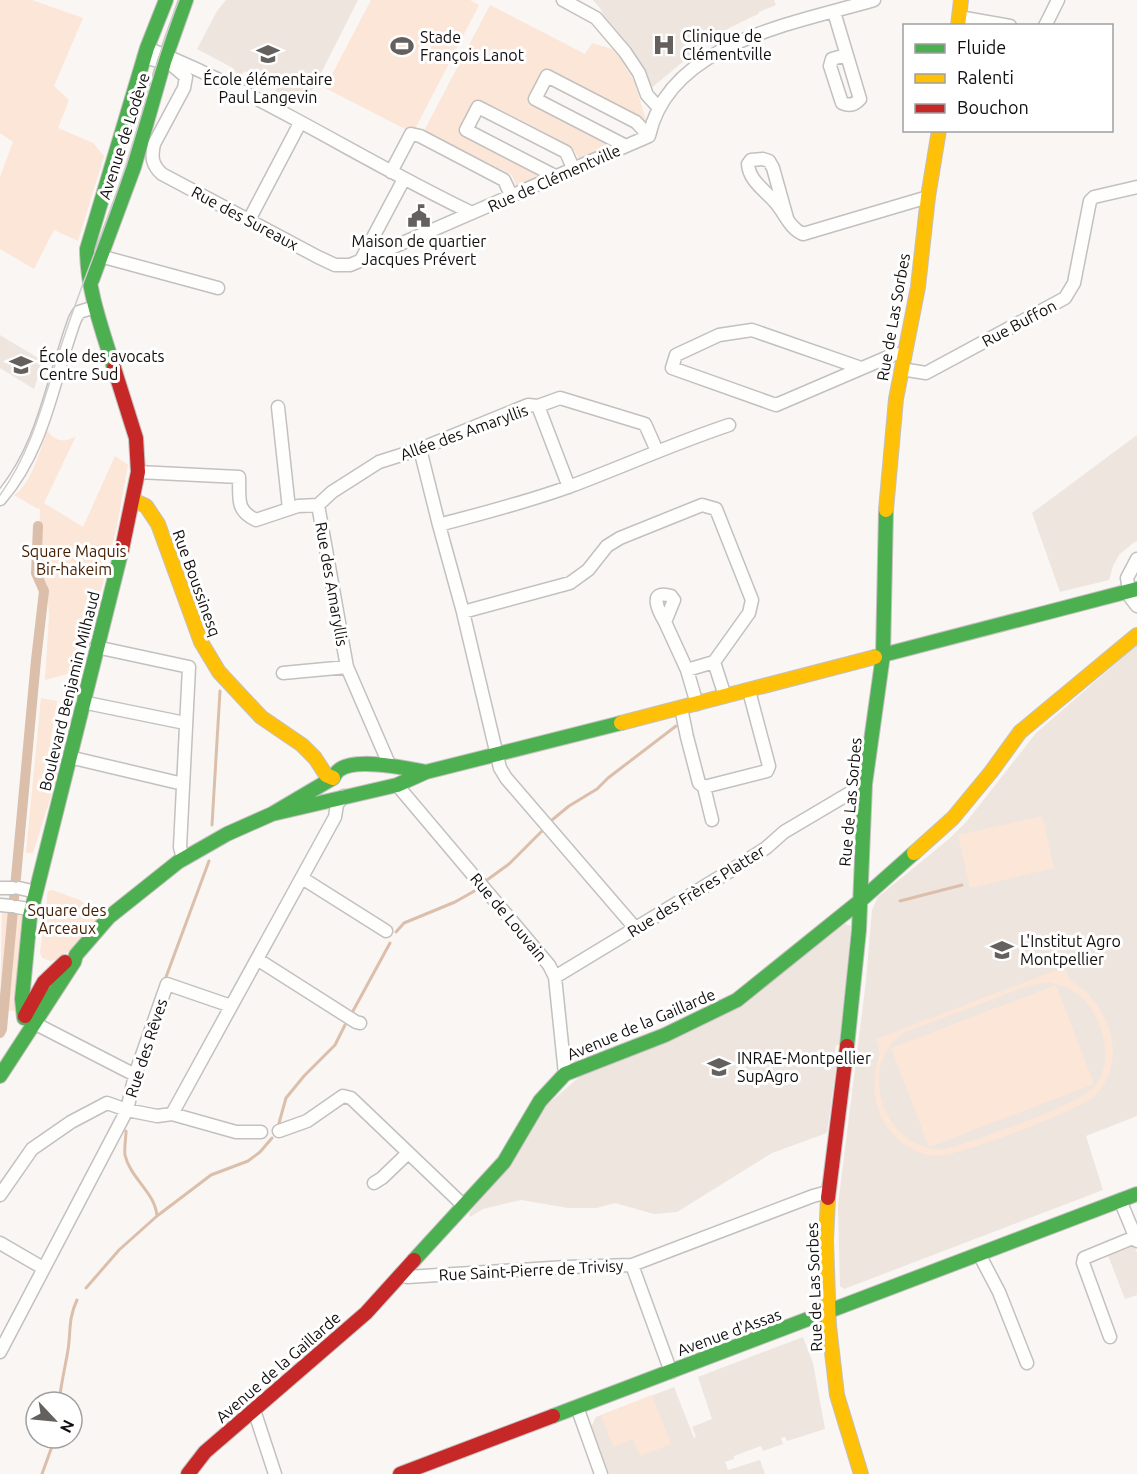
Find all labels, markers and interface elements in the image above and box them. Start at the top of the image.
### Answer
legend [903,24,1113,132]
place label: Clinique de Clémentville [682,27,772,63]
place label: Stade François Lanot [420,28,525,64]
hospital icon: Clinique de Clémentville [651,32,677,58]
sports icon: Stade François Lanot [389,33,415,59]
text: Fluide [957,37,1006,57]
school or university icon: École élémentaire Paul Langevin [255,41,281,67]
text: Ralenti [957,67,1014,87]
place label: École élémentaire Paul Langevin [203,68,333,106]
street label: Avenue de Lodève [95,71,153,201]
text: Bouchon [957,97,1029,117]
street label: Rue de Clémentville [485,141,623,215]
street label: Rue des Sureaux [189,182,301,254]
public building icon: Maison de quartier Jacques Prévert [406,203,432,229]
place label: Maison de quartier Jacques Prévert [352,232,486,268]
street label: Rue de Las Sorbes [873,252,913,382]
street label: Rue Buffon [979,296,1059,350]
place label: École des avocats Centre Sud [39,345,164,383]
school or university icon: École des avocats Centre Sud [8,352,34,378]
street label: Allée des Amaryllis [398,400,530,463]
street label: Rue des Amaryllis [312,520,352,648]
street label: Rue Boussinesq [169,527,225,639]
park label: Square Maquis Bir-hakeim [21,542,127,578]
street label: Boulevard Benjamin Milhaud [35,589,103,793]
street label: Rue de Las Sorbes [835,737,865,867]
street label: Rue des Frères Platter [624,841,768,941]
street label: Rue de Louvain [467,869,551,965]
park label: Square des Arceaux [28,901,106,937]
place label: L'Institut Agro Montpellier [1020,932,1121,968]
school or university icon: L'Institut Agro Montpellier [989,937,1015,963]
street label: Avenue de la Gaillarde [564,985,718,1063]
street label: Rue des Rêves [122,996,170,1100]
place label: INRAE-Montpellier SupAgro [737,1049,871,1085]
school or university icon: INRAE-Montpellier SupAgro [706,1054,732,1080]
street label: Rue de Las Sorbes [803,1222,825,1352]
street label: Rue Saint-Pierre de Trivisy [438,1256,624,1284]
street label: Avenue d'Assas [675,1305,784,1359]
street label: Avenue de la Gaillarde [212,1308,344,1426]
north arrow [24,1390,84,1450]
text: N [57,1417,78,1436]

